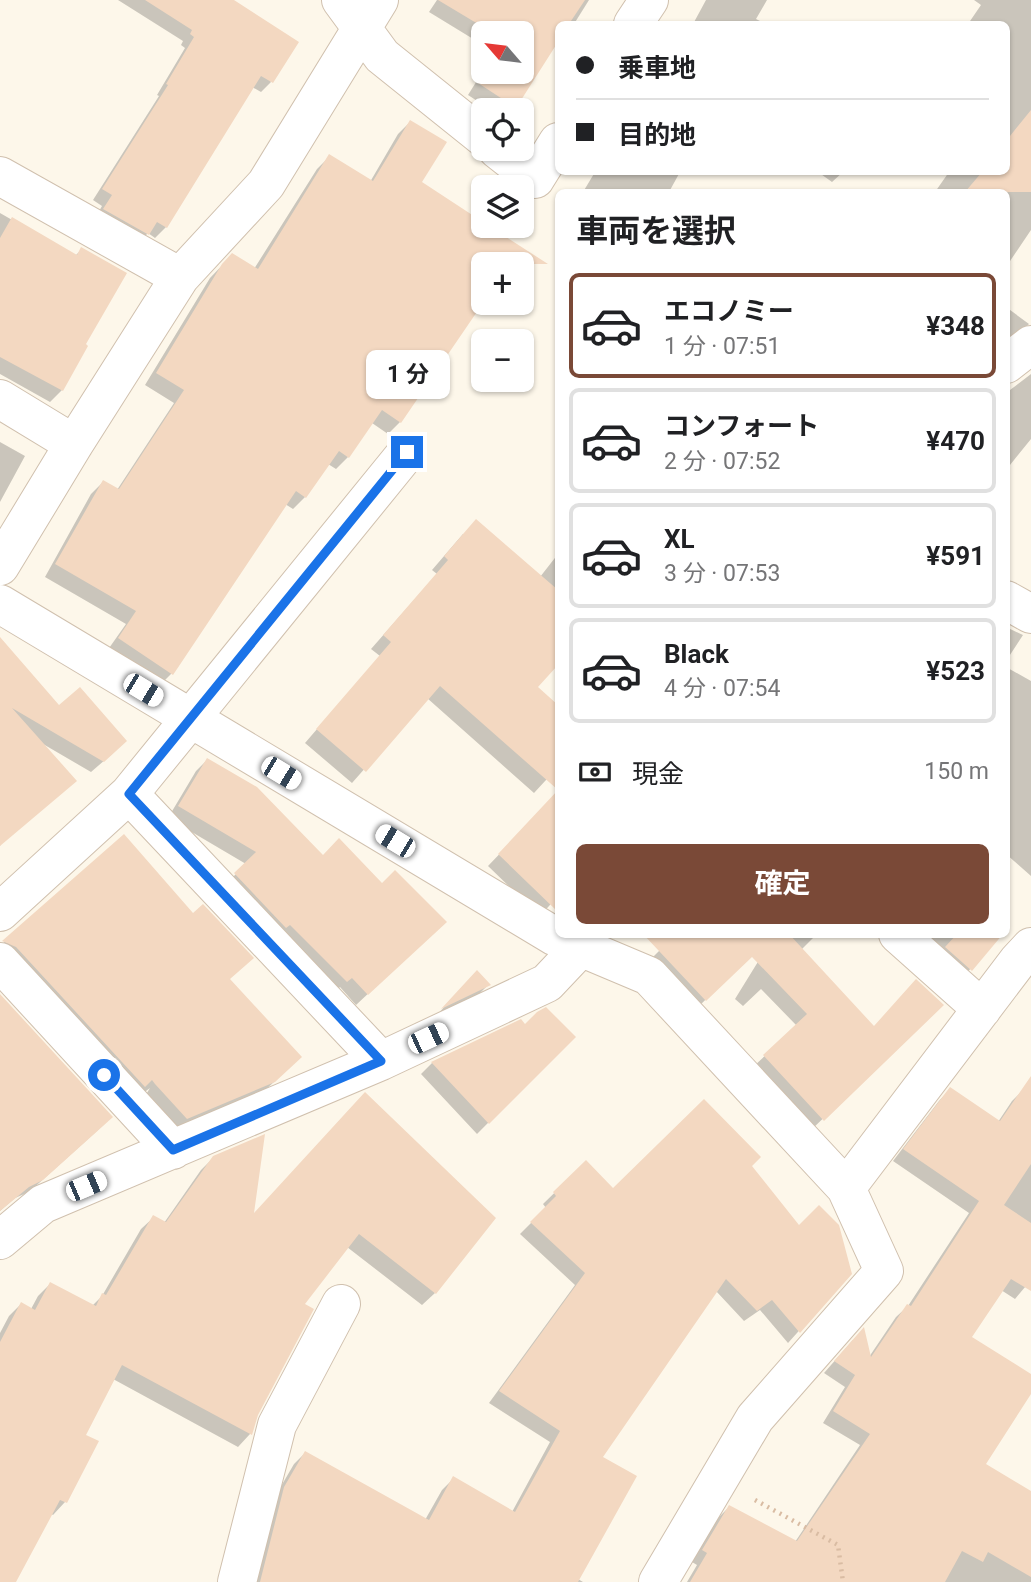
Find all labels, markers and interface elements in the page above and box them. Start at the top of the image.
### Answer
north arrow [471,21,534,84]
map controls [471,21,534,392]
text: 乗車地 [618,53,696,83]
button: locate [471,98,534,161]
text: 目的地 [618,120,696,150]
button: layers [471,175,534,238]
text: 車両を選択 [576,212,736,250]
button: + [471,252,534,315]
icon: car [580,294,643,357]
text: エコノミー [664,296,794,326]
text: ¥348 [926,311,985,341]
button: − [471,329,534,392]
text: 1 分 · 07:51 [664,333,780,360]
callout: 1 分 [365,350,449,400]
text: 1 分 [387,361,429,388]
icon: car [580,409,643,472]
text: コンフォート [664,411,819,441]
text: ¥470 [926,426,985,456]
route end [391,436,423,468]
text: 2 分 · 07:52 [664,448,780,475]
icon: car [580,524,643,587]
text: XL [664,524,695,554]
text: ¥591 [926,541,985,571]
text: 3 分 · 07:53 [664,560,780,587]
icon: car [580,639,643,702]
text: Black [664,639,729,669]
text: ¥523 [926,656,985,686]
car [120,670,167,710]
text: 4 分 · 07:54 [664,675,780,702]
car [258,753,305,793]
icon: cash [576,753,614,791]
text: 150 m [924,758,989,785]
text: 現金 [632,759,684,789]
car [372,821,419,861]
button: 確定 [576,844,989,924]
car [405,1020,452,1056]
route start [88,1059,120,1091]
car [63,1168,110,1204]

